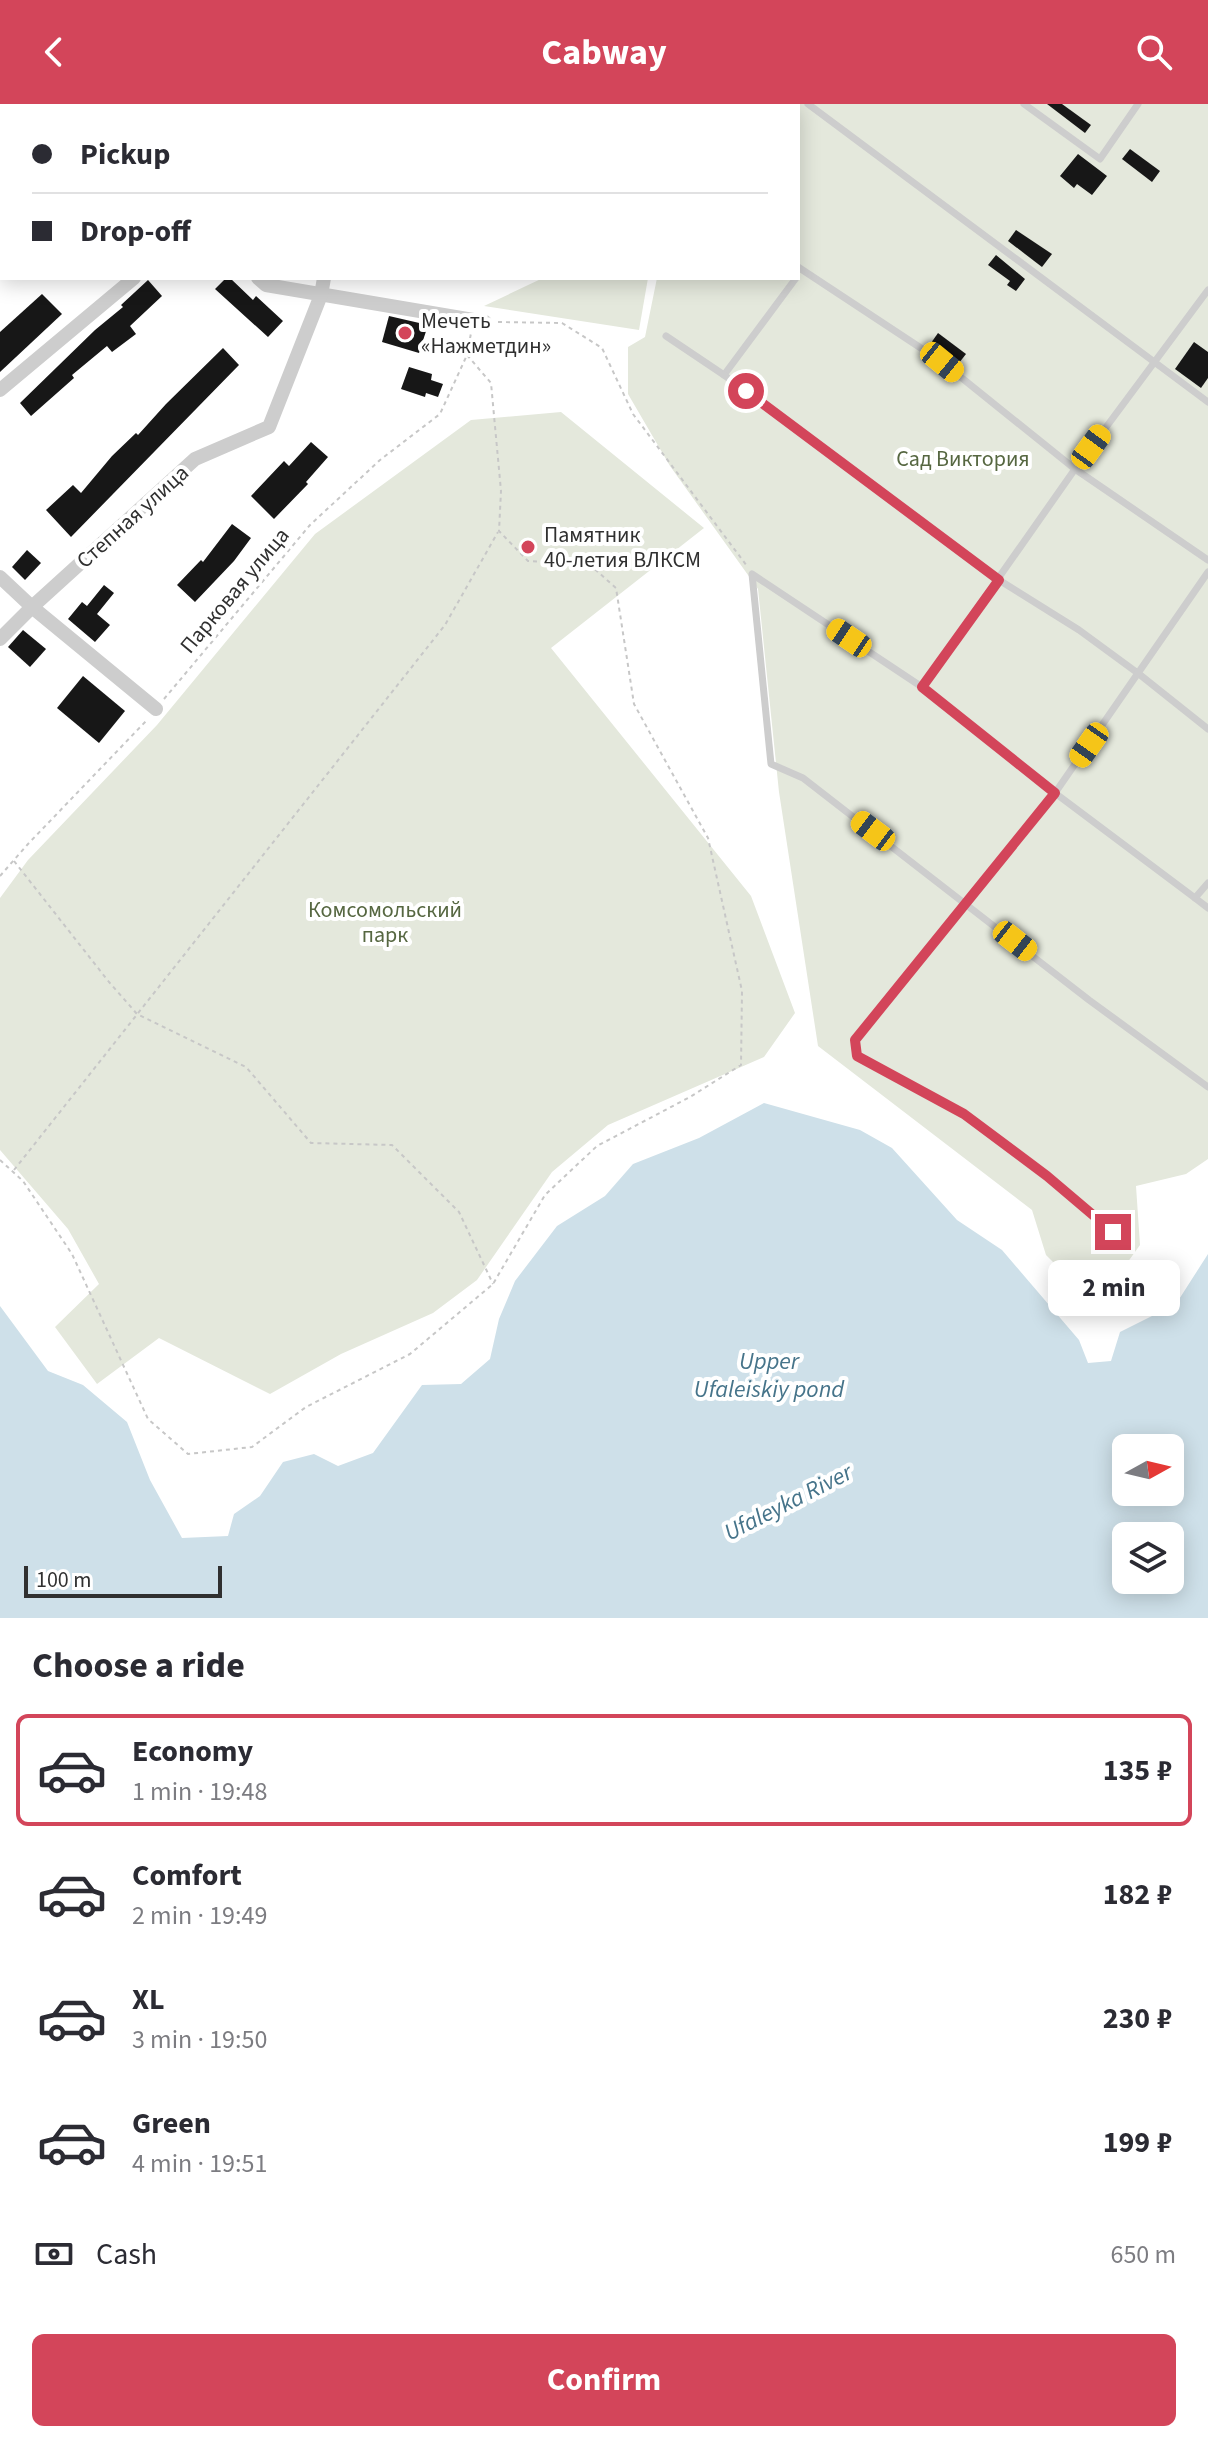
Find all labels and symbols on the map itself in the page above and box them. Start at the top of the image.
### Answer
place label: Мечеть «Нажметдин» [421,305,551,362]
marker: Мечеть «Нажметдин» [396,324,414,342]
car [916,338,968,386]
route start [728,373,764,409]
car [1067,421,1115,473]
park label: Сад Виктория [896,443,1030,475]
street label: Степная улица [69,457,196,576]
place label: Памятник 40-летия ВЛКСМ [544,519,701,576]
street label: Парковая улица [173,521,297,661]
marker: Памятник 40-летия ВЛКСМ [519,538,537,556]
car [822,615,876,661]
car [1065,718,1113,772]
car [847,807,899,855]
park label: Комсомольский парк [308,894,462,951]
car [989,917,1041,965]
route end [1095,1214,1131,1250]
callout: 2 min [1047,1260,1179,1316]
water label: Upper Ufaleiskiy pond [694,1344,845,1407]
north arrow [1112,1434,1184,1506]
water label: Ufaleyka River [718,1454,860,1550]
scale bar [24,1562,222,1598]

